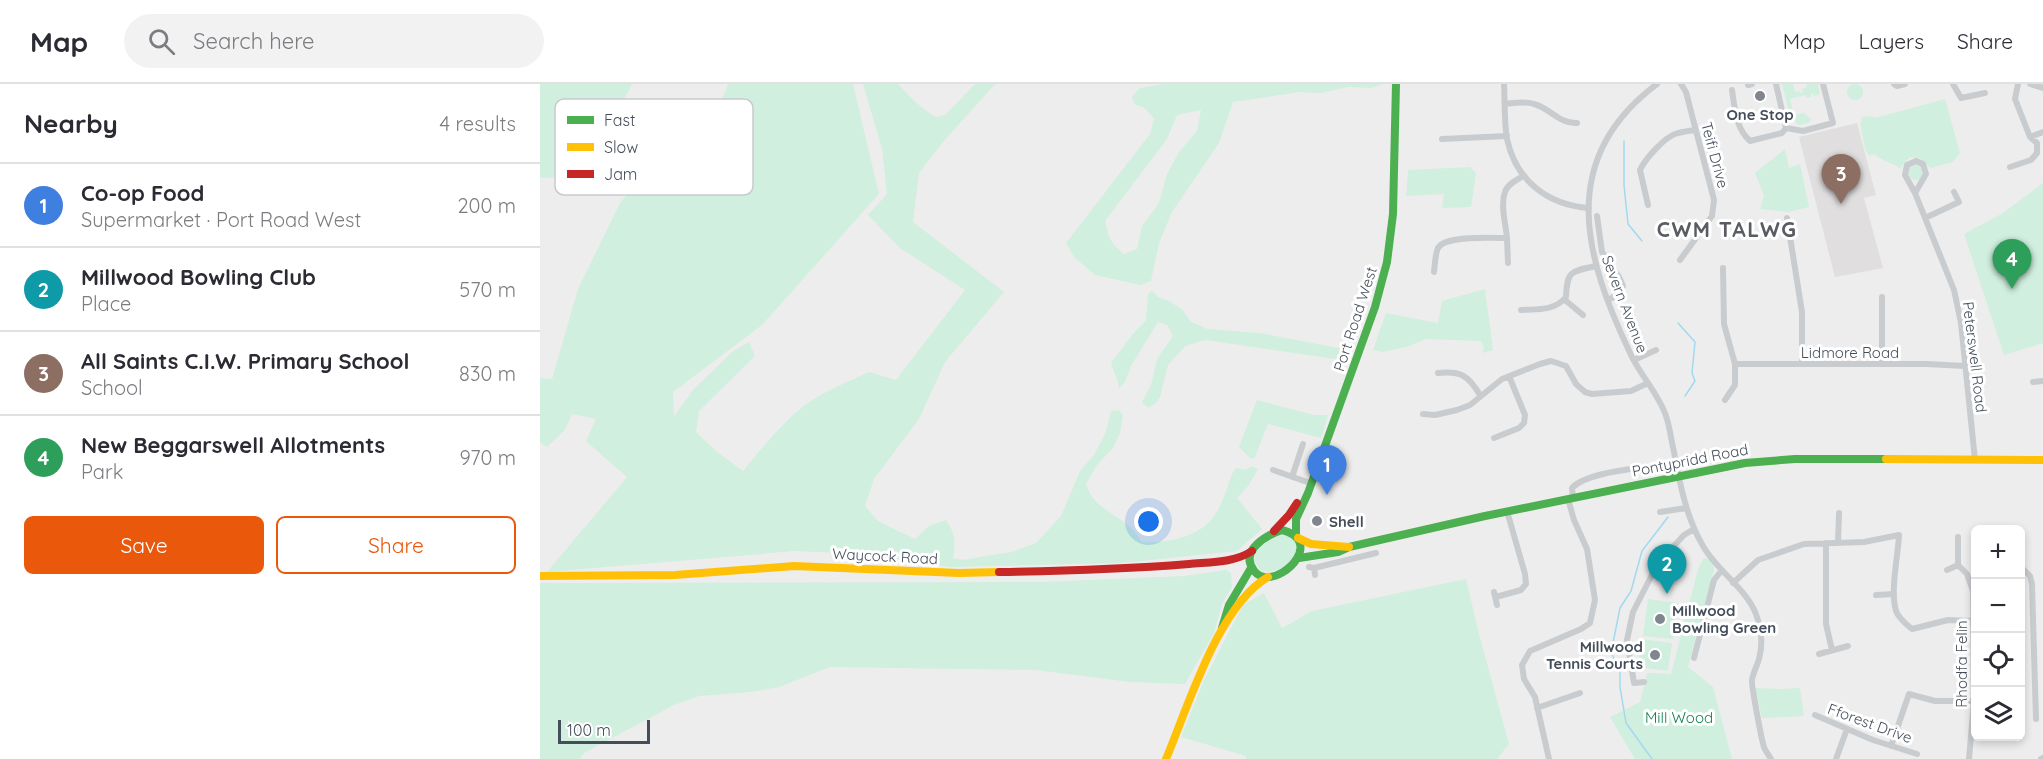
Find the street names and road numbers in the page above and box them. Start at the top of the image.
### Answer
street label: Teifi Drive [1697,120,1733,190]
street label: Severn Avenue [1598,253,1652,355]
street label: Port Road West [1329,264,1381,374]
street label: Peterswell Road [1959,300,1991,414]
street label: Lidmore Road [1801,343,1899,362]
street label: Pontypridd Road [1630,439,1750,481]
street label: Waycock Road [832,544,938,568]
street label: Rhodfa Felin [1952,620,1971,708]
street label: Fforest Drive [1825,699,1915,747]

